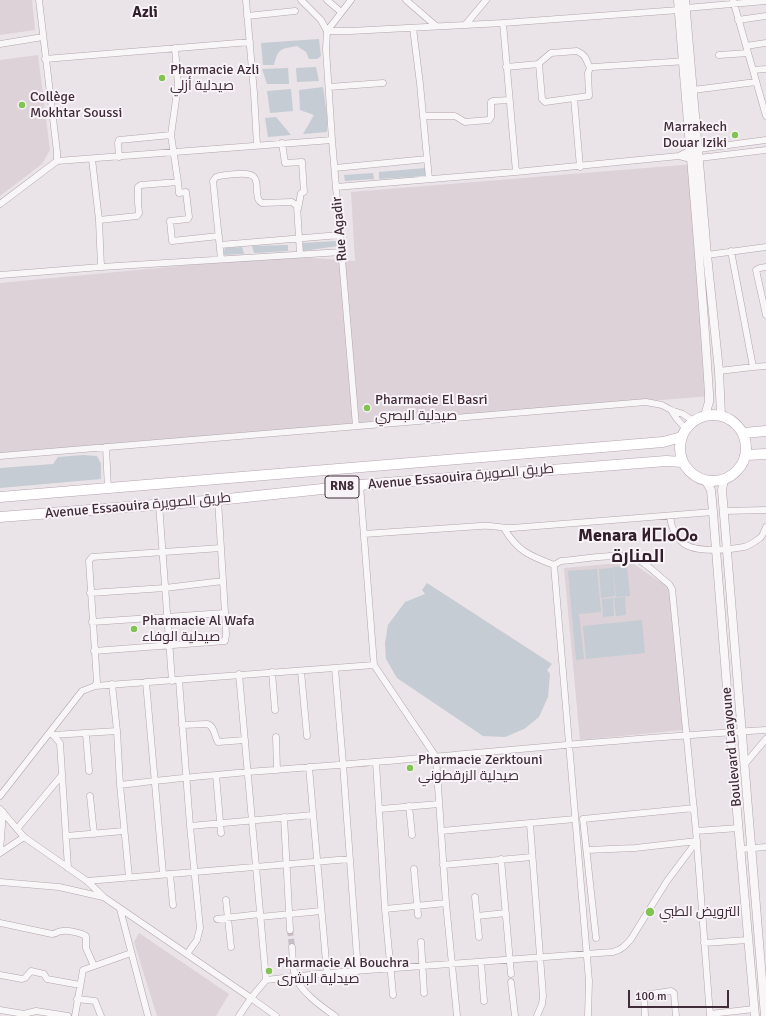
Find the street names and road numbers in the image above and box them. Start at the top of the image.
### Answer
street label: Rue Agadir [329,196,351,262]
street label: Avenue Essaouira طريق الصويرة [367,460,555,494]
road number: RN8 [325,476,359,498]
street label: Avenue Essaouira طريق الصويرة [44,489,232,523]
street label: Boulevard Laayoune [718,686,746,808]

